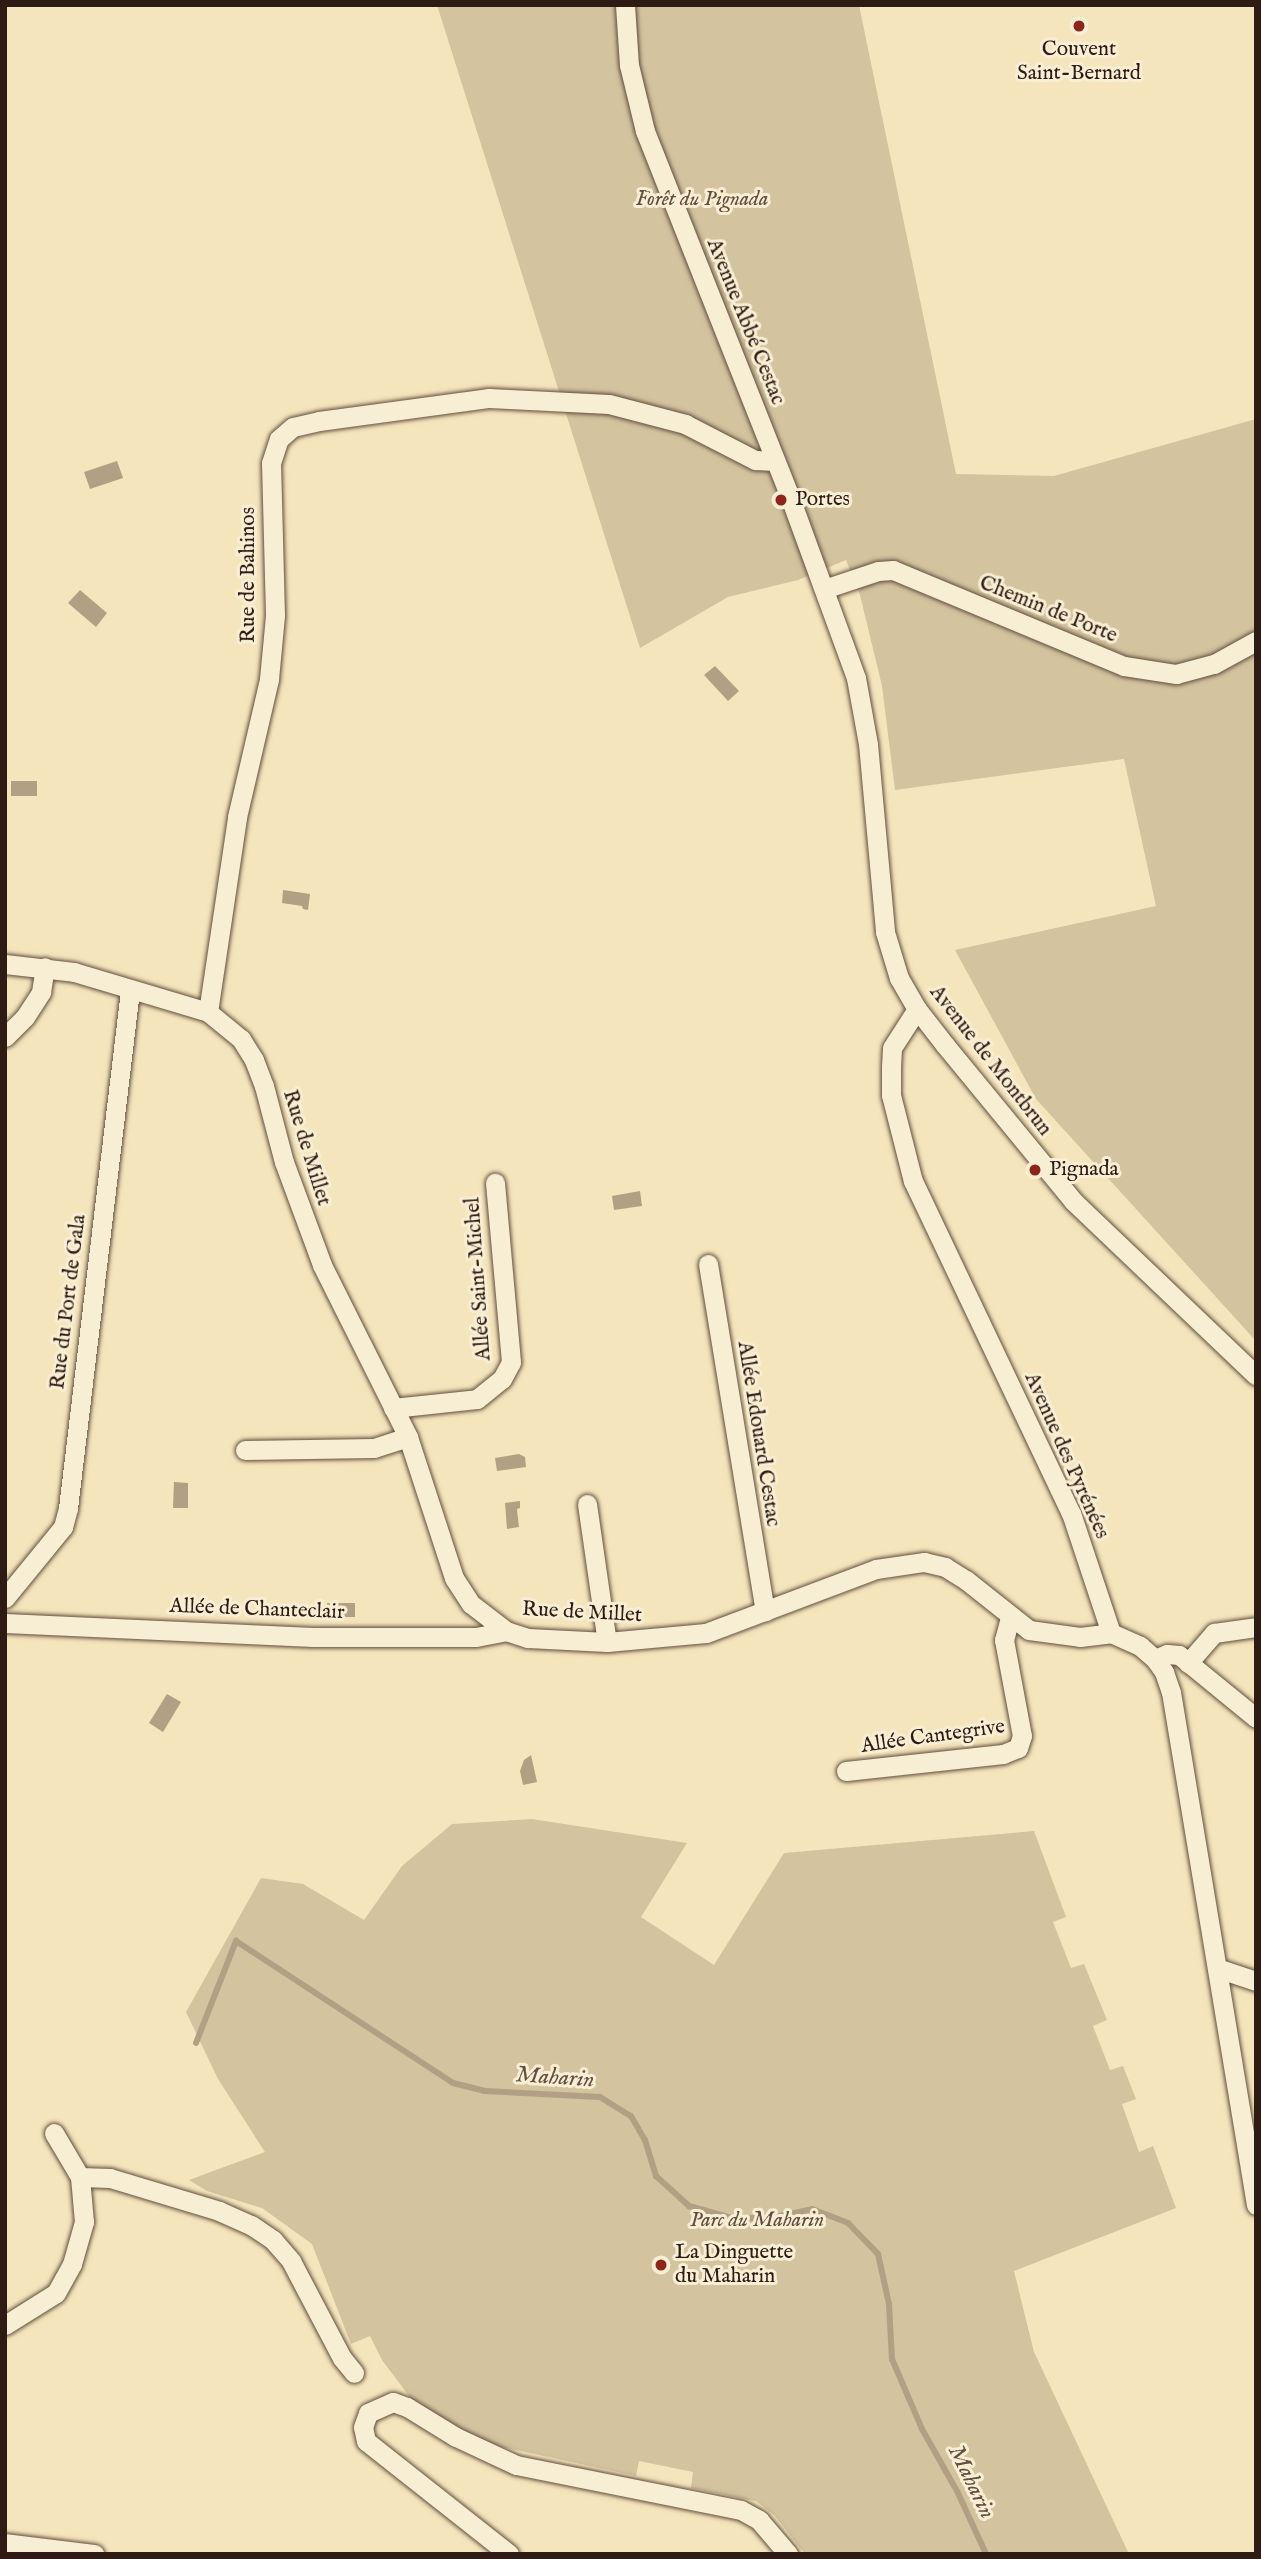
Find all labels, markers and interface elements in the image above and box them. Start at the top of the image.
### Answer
marker: Couvent Saint-Bernard [1071,18,1087,34]
place label: Couvent Saint-Bernard [1017,37,1141,87]
park label: Forêt du Pignada [636,187,768,213]
street label: Avenue Abbé Cestac [700,235,790,409]
place label: Portes [795,487,850,513]
marker: Portes [773,492,789,508]
street label: Rue de Bahinos [236,507,262,643]
street label: Chemin de Porte [975,571,1121,649]
street label: Avenue de Montbrun [923,981,1057,1141]
street label: Rue de Millet [276,1087,336,1209]
place label: Pignada [1049,1157,1119,1183]
marker: Pignada [1027,1162,1043,1178]
street label: Allée Saint-Michel [461,1196,497,1362]
street label: Rue du Port de Gala [46,1213,92,1391]
street label: Allée Edouard Cestac [731,1340,785,1528]
street label: Avenue des Pyrénées [1018,1369,1114,1543]
street label: Allée de Chanteclair [169,1594,345,1626]
street label: Rue de Millet [521,1597,643,1629]
street label: Allée Cantegrive [859,1714,1007,1760]
water label: Maharin [515,2061,595,2095]
park label: Parc du Maharin [690,2208,824,2234]
place label: La Dinguette du Maharin [675,2240,793,2290]
marker: La Dinguette du Maharin [653,2257,669,2273]
water label: Maharin [941,2441,1001,2523]

